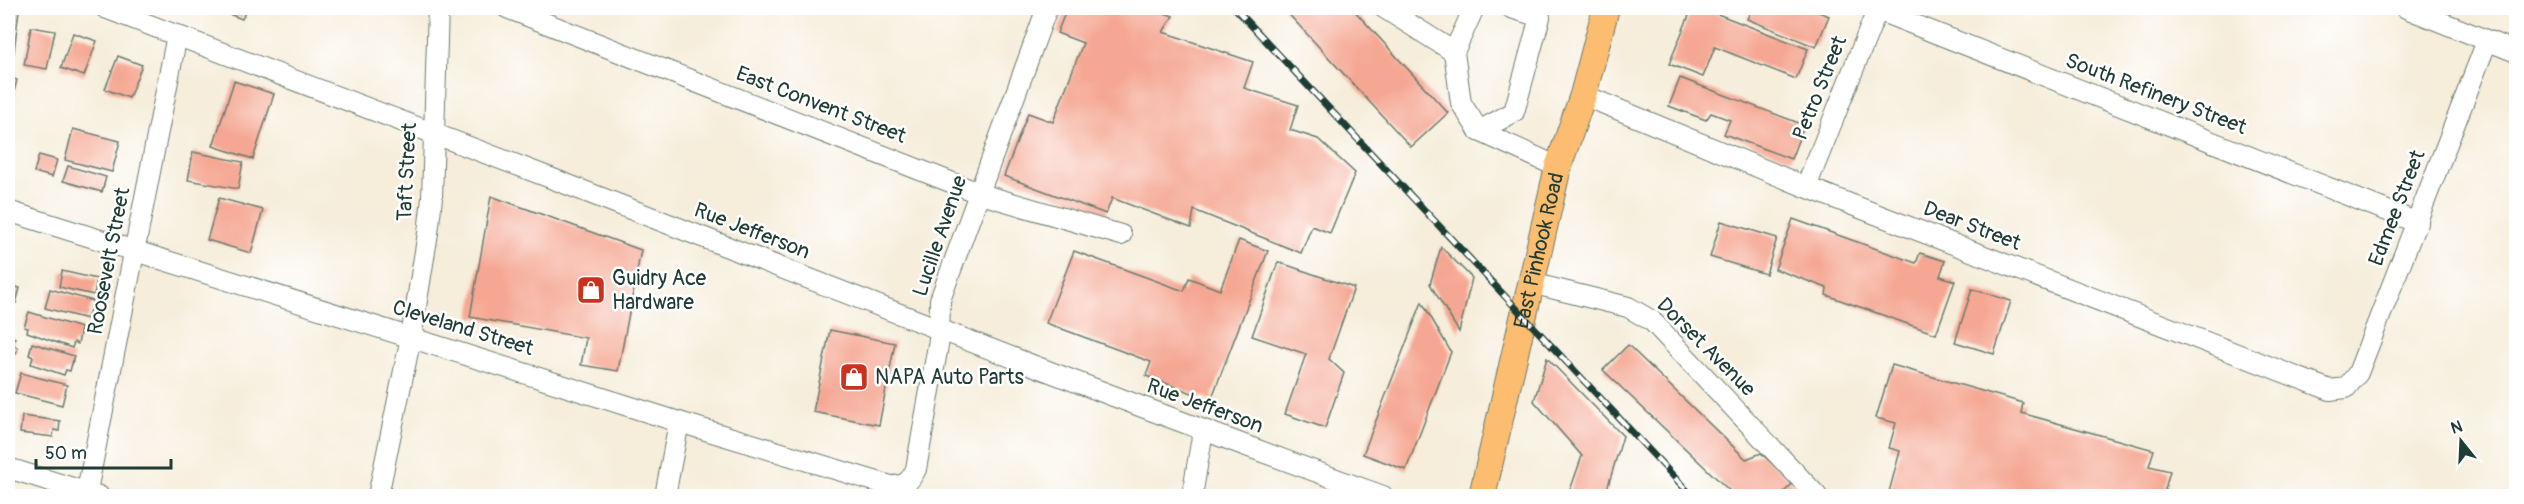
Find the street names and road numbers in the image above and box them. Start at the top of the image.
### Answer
street label: Petro Street [1787,31,1853,144]
street label: South Refinery Street [2062,47,2251,141]
street label: East Convent Street [732,60,910,150]
street label: Taft Street [391,122,423,222]
street label: Edmee Street [2363,146,2432,270]
street label: East Pinhook Road [1508,170,1570,331]
street label: Lucille Avenue [907,171,974,300]
street label: Roosevelt Street [82,185,137,337]
street label: Dear Street [1919,195,2025,257]
street label: Rue Jefferson [690,197,814,265]
street label: Dorset Avenue [1651,292,1762,403]
street label: Cleveland Street [389,294,537,362]
street label: Rue Jefferson [1143,372,1267,440]

